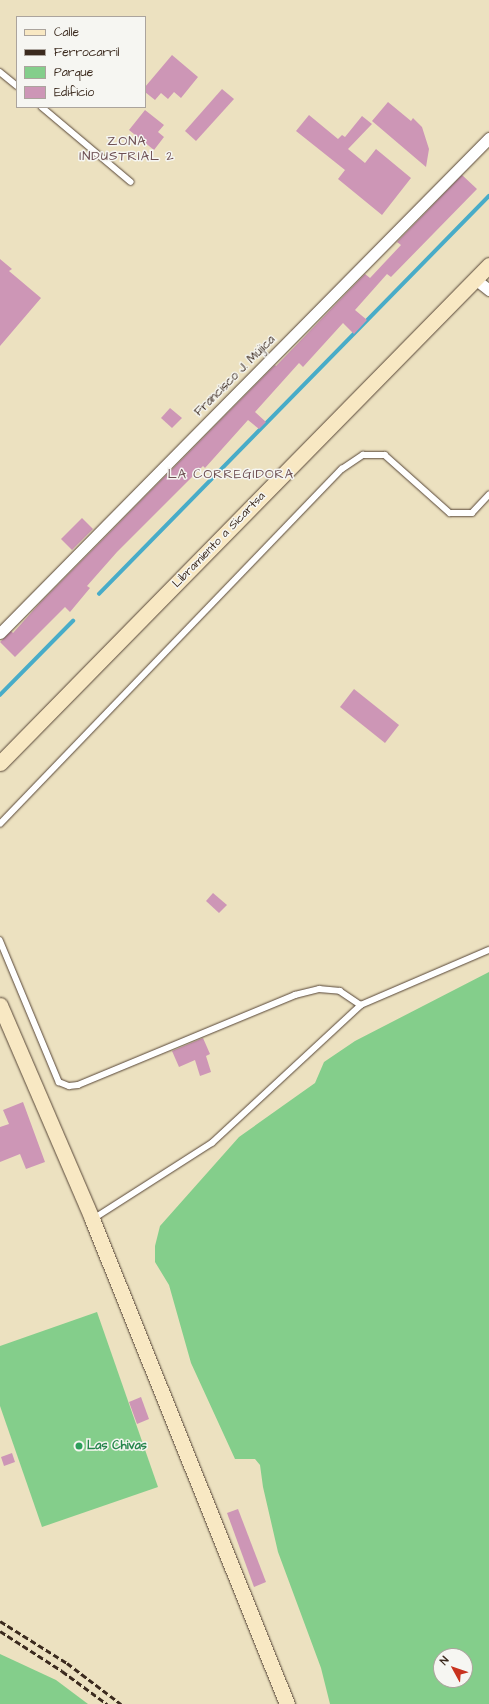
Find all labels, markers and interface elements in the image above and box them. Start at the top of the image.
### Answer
legend [16,16,146,108]
text: Calle [54,24,79,41]
text: Ferrocarril [54,44,119,61]
text: Parque [54,64,93,81]
text: Edificio [54,84,94,101]
district label: ZONA INDUSTRIAL 2 [79,134,175,165]
street label: Francisco J. Mújica [192,333,278,419]
district label: LA CORREGIDORA [168,466,294,482]
street label: Libramiento a Sicartsa [170,489,268,591]
place label: Las Chivas [87,1439,147,1453]
marker: Las Chivas [74,1441,84,1451]
north arrow [433,1648,473,1688]
text: N [436,1653,452,1668]

